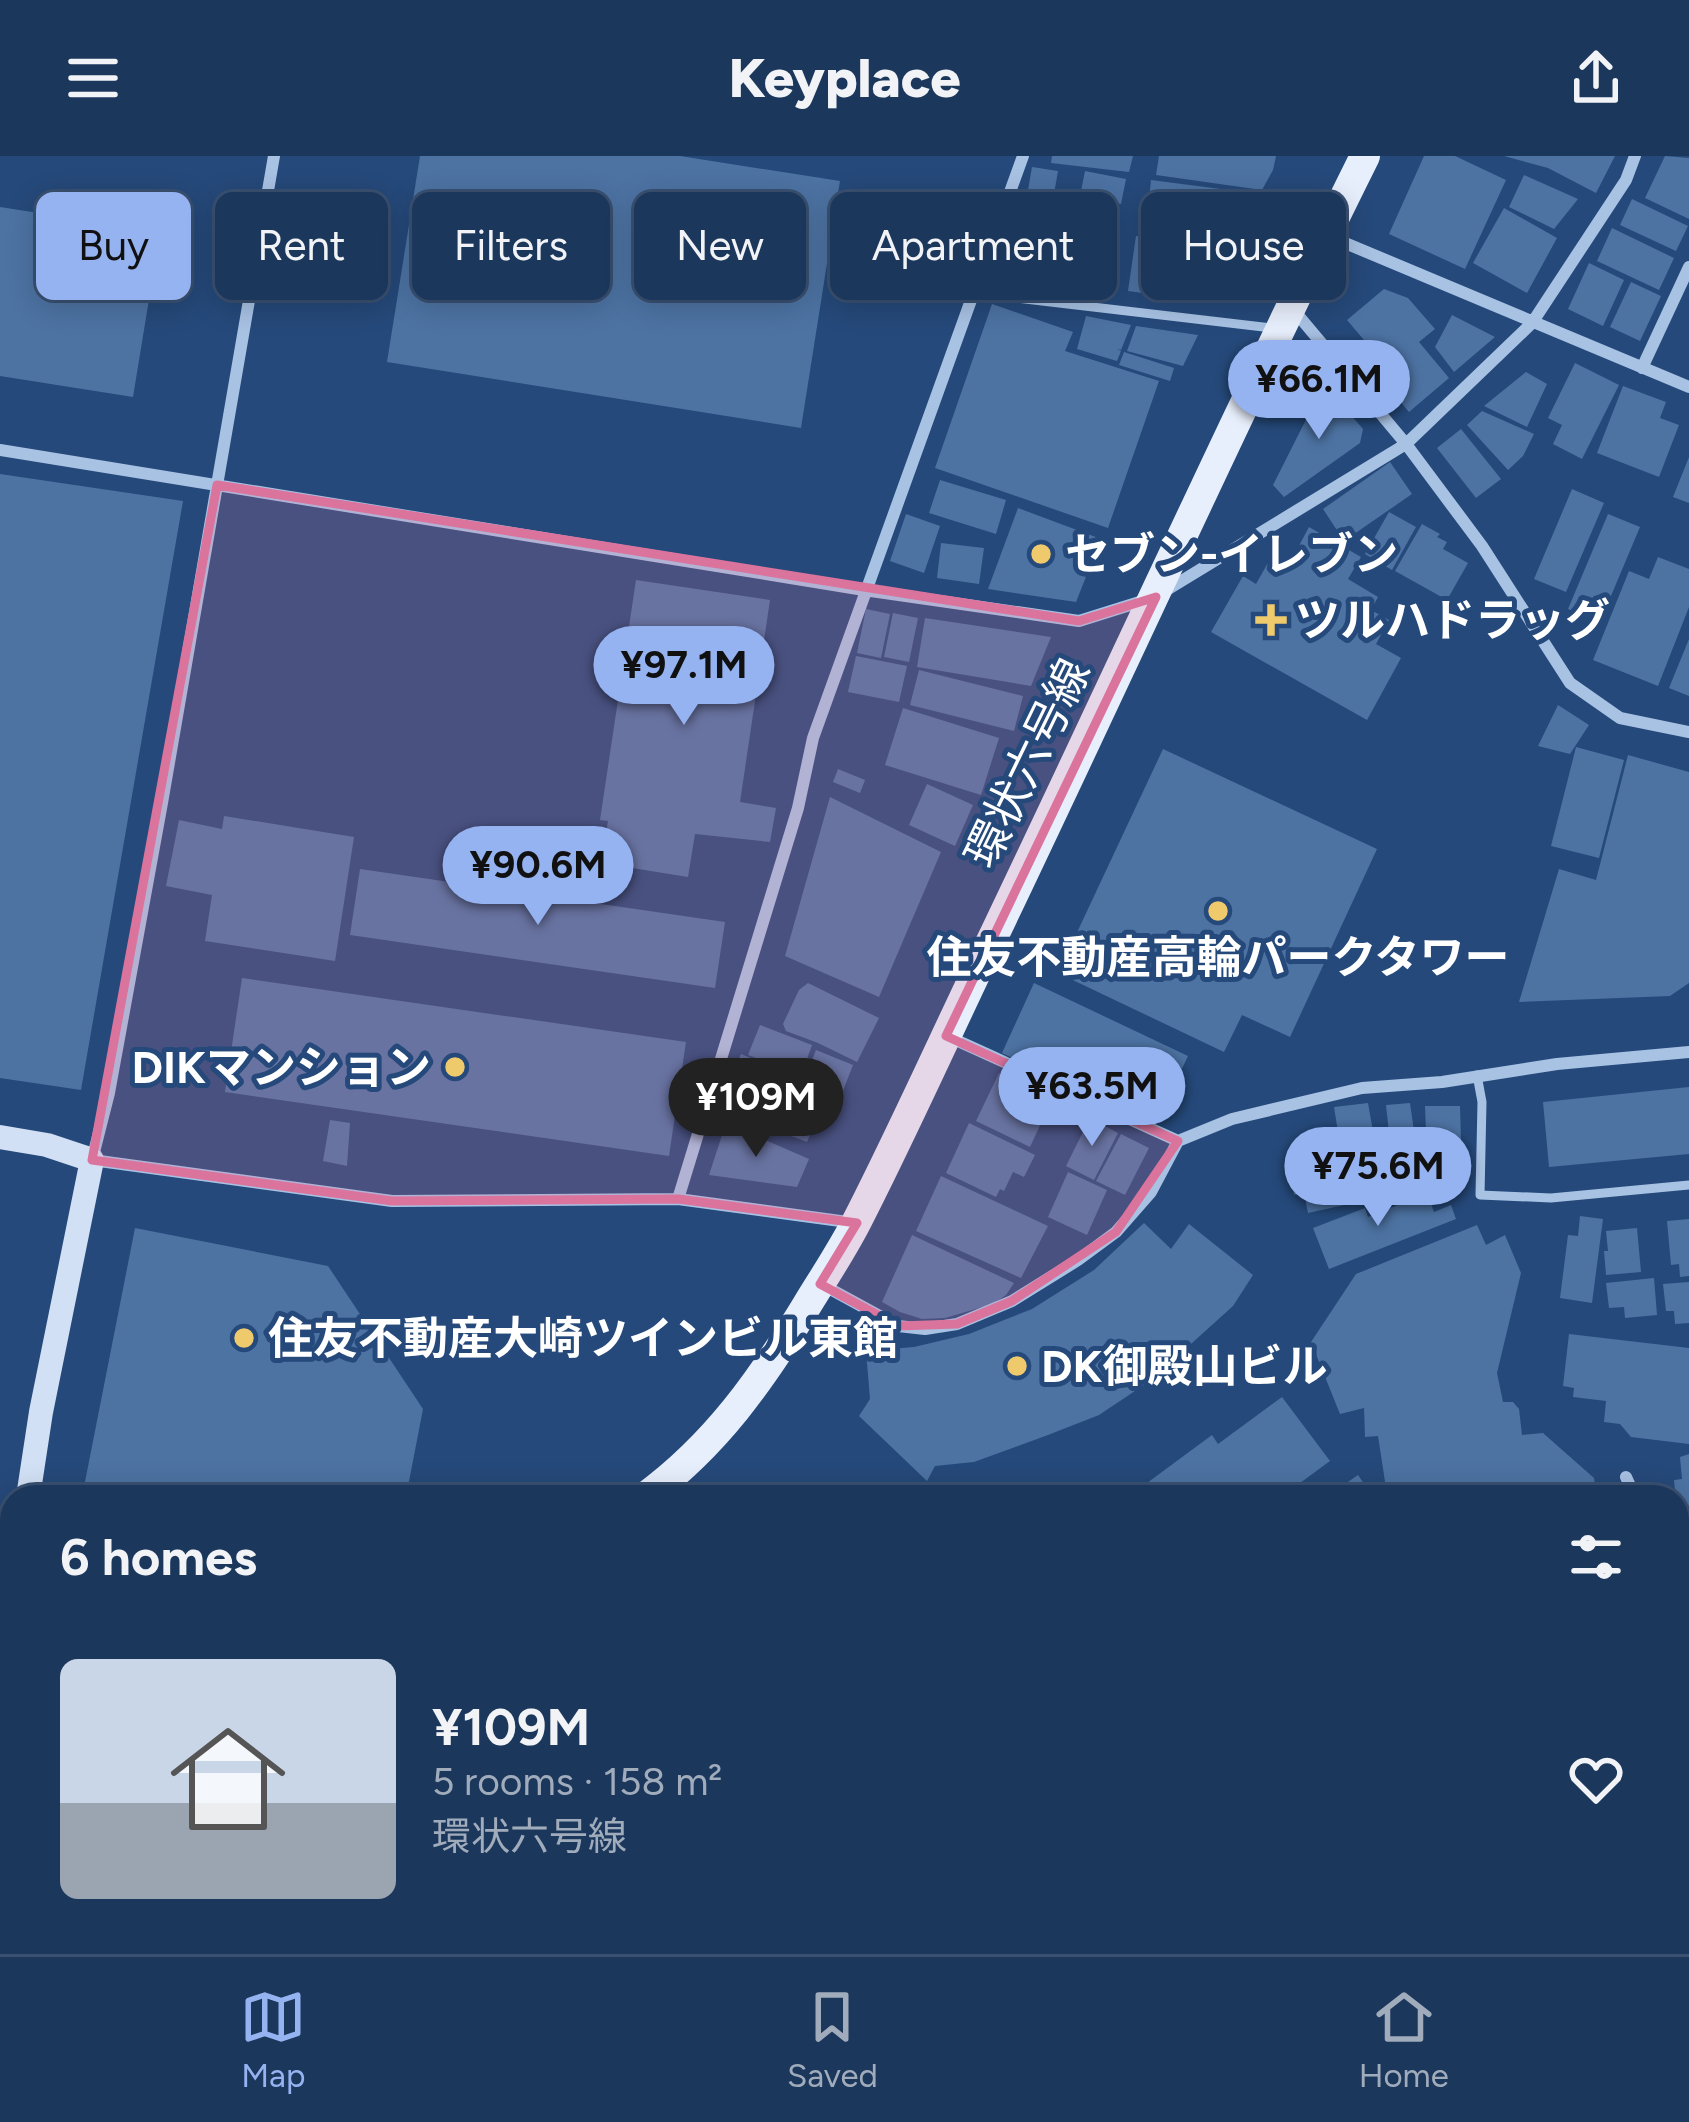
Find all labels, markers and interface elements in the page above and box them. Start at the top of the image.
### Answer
icon: menu [60,45,126,111]
icon: share [1563,45,1629,111]
text: Keyplace [729,46,960,111]
chip: Buy [36,192,191,300]
chip: Rent [215,192,388,300]
chip: Filters [412,192,610,300]
chip: New [634,192,806,300]
chip: Apartment [830,192,1117,300]
chip: House [1141,192,1346,300]
pin: ¥66.1M [1221,340,1417,442]
text: ¥66.1M [1255,355,1383,402]
place label: セブン-イレブン [1065,527,1398,581]
marker: セブン-イレブン [1028,541,1054,567]
place label: ツルハドラッグ [1295,593,1610,647]
marker: ツルハドラッグ [1258,607,1284,633]
pin: ¥97.1M [586,626,782,728]
text: ¥97.1M [620,641,748,688]
street label: 環状六号線 [953,650,1101,876]
pin: ¥90.6M [440,826,636,928]
text: ¥90.6M [470,841,606,888]
marker: 住友不動産高輪パークタワー [1205,898,1231,924]
place label: 住友不動産高輪パークタワー [926,930,1510,984]
place label: DIKマンション [132,1040,431,1094]
pin: ¥63.5M [994,1047,1190,1149]
marker: DIKマンション [442,1054,468,1080]
pin: ¥109M [672,1058,840,1160]
text: ¥63.5M [1025,1062,1159,1109]
text: ¥109M [695,1073,817,1120]
pin: ¥75.6M [1280,1127,1476,1229]
text: ¥75.6M [1311,1142,1445,1189]
place label: 住友不動産大崎ツインビル東館 [268,1311,898,1365]
marker: 住友不動産大崎ツインビル東館 [231,1325,257,1351]
place label: DK御殿山ビル [1041,1339,1327,1393]
marker: DK御殿山ビル [1004,1353,1030,1379]
icon: filters [1563,1524,1629,1590]
text: 6 homes [60,1527,257,1588]
text: ¥109M [432,1697,590,1758]
icon: home [156,1707,300,1851]
icon: heart [1563,1746,1629,1812]
text: 5 rooms · 158 m² [432,1758,722,1805]
text: 環状六号線 [432,1813,627,1860]
tab: Map [240,1984,306,2095]
tab: Saved [787,1984,878,2095]
tab: Home [1359,1984,1449,2095]

